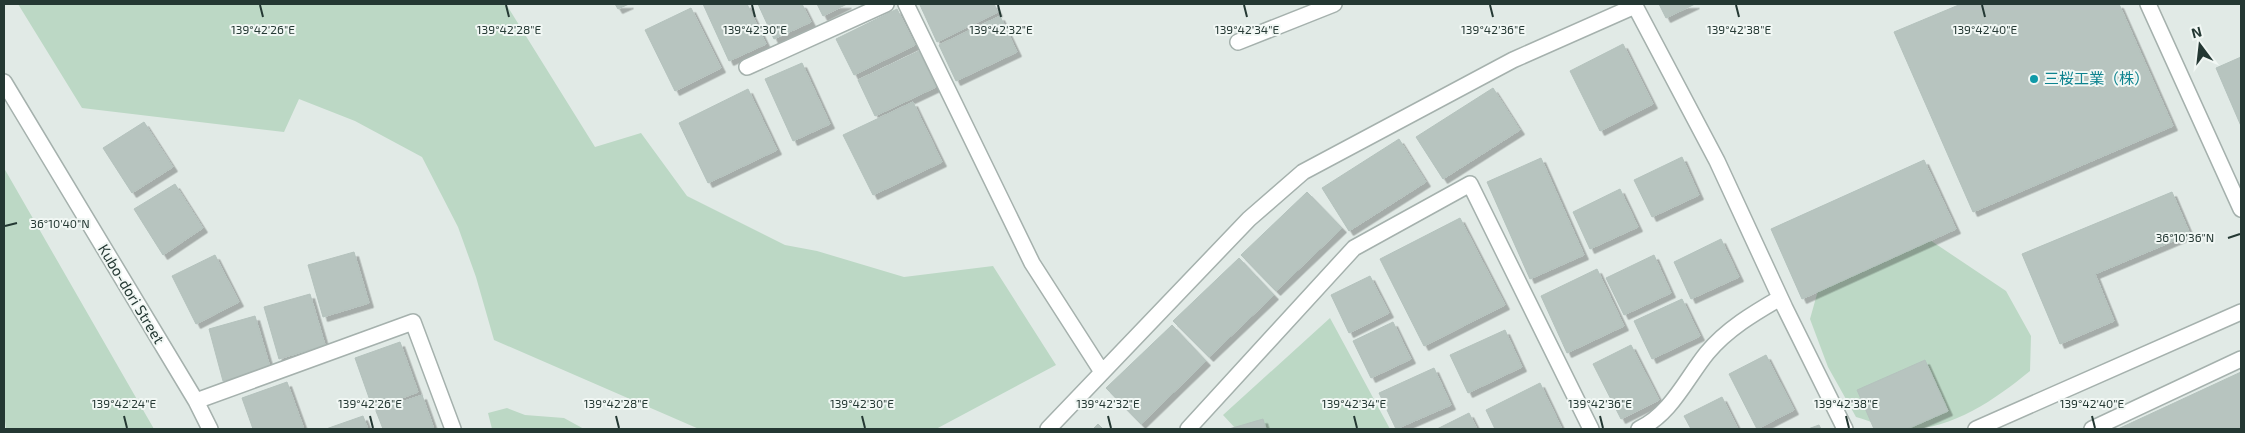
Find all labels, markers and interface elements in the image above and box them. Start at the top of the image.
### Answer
north arrow [2175,20,2225,70]
text: 139°42'26"E [231,22,295,36]
text: 139°42'28"E [477,22,541,36]
text: 139°42'30"E [723,22,787,36]
text: 139°42'32"E [969,22,1033,36]
text: 139°42'34"E [1215,22,1279,36]
text: 139°42'36"E [1461,22,1525,36]
text: 139°42'38"E [1707,22,1771,36]
text: 139°42'40"E [1953,22,2018,36]
text: N [2189,22,2204,41]
place label: 三桜工業（株） [2044,69,2149,87]
marker: 三桜工業（株） [2028,73,2040,85]
text: 36°10'40"N [30,216,90,230]
text: 36°10'36"N [2156,230,2214,244]
street label: Kubo-dori Street [95,240,169,347]
text: 139°42'24"E [92,396,156,410]
text: 139°42'26"E [338,396,402,410]
text: 139°42'28"E [584,396,648,410]
text: 139°42'30"E [830,396,894,410]
text: 139°42'32"E [1076,396,1140,410]
text: 139°42'34"E [1322,396,1386,410]
text: 139°42'36"E [1568,396,1632,410]
text: 139°42'38"E [1814,396,1878,410]
text: 139°42'40"E [2060,396,2125,410]

